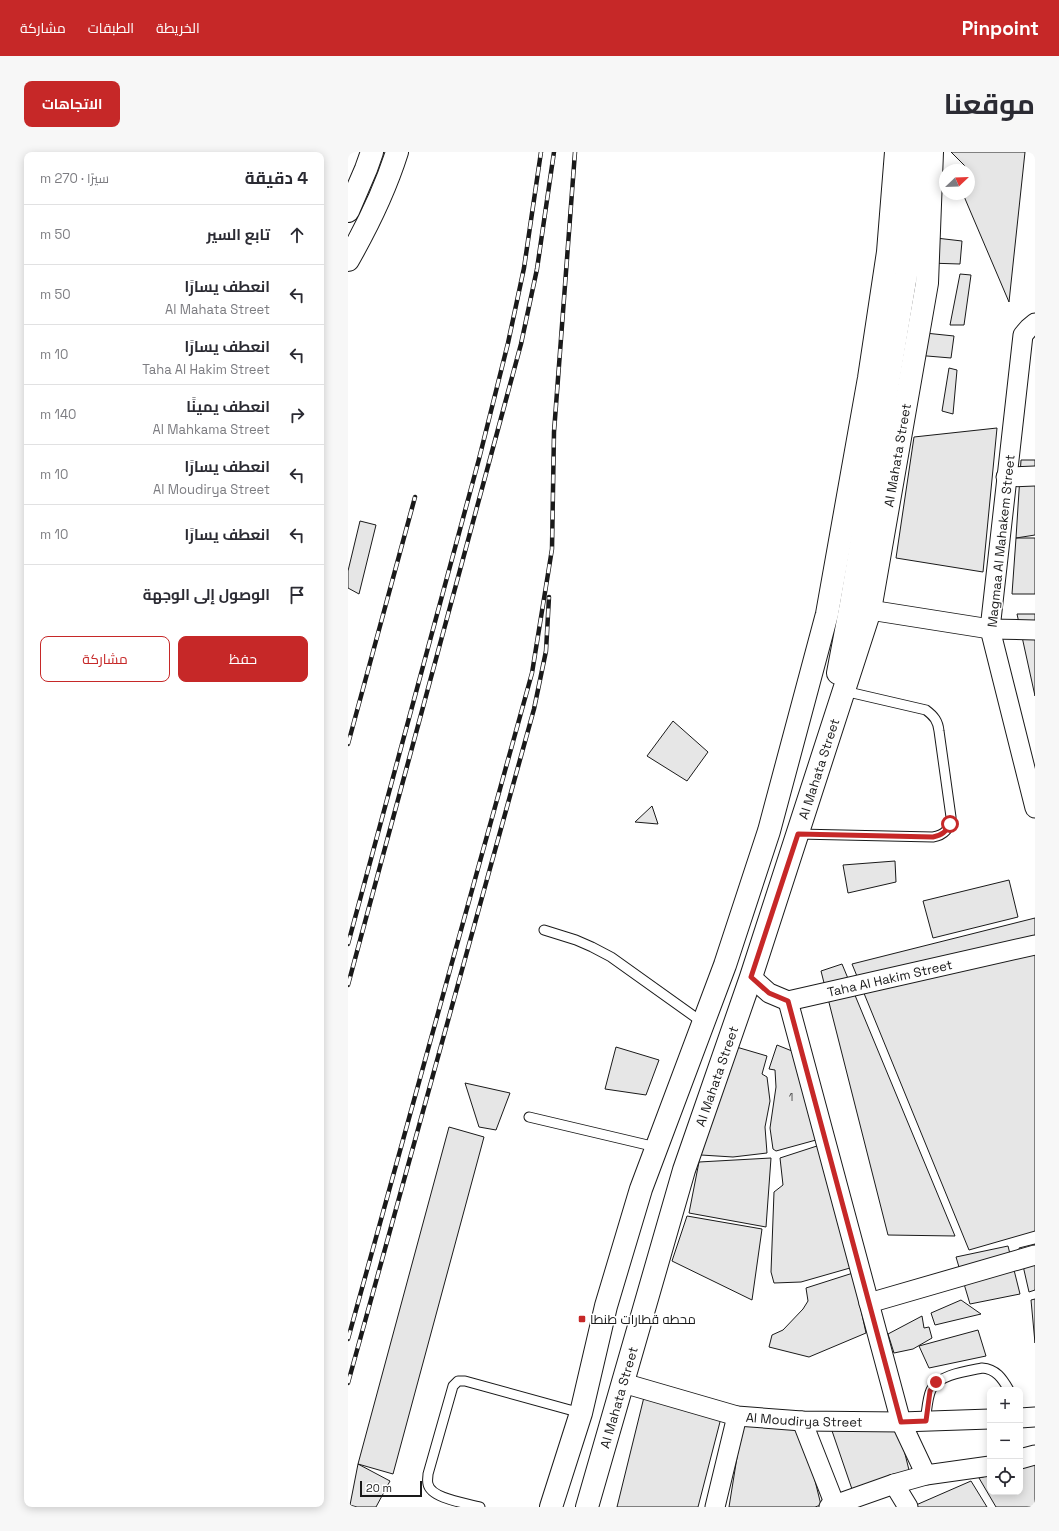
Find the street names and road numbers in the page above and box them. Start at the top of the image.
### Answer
street label: Al Mahata Street [880,402,914,508]
street label: Magmaa Al Mahakem Street [983,454,1019,628]
street label: Al Mahata Street [794,716,843,821]
street label: Taha Al Hakim Street [825,956,954,1000]
street label: Al Mahata Street [691,1024,742,1129]
street label: Al Mahata Street [596,1345,641,1450]
street label: Al Moudirya Street [745,1408,863,1430]

